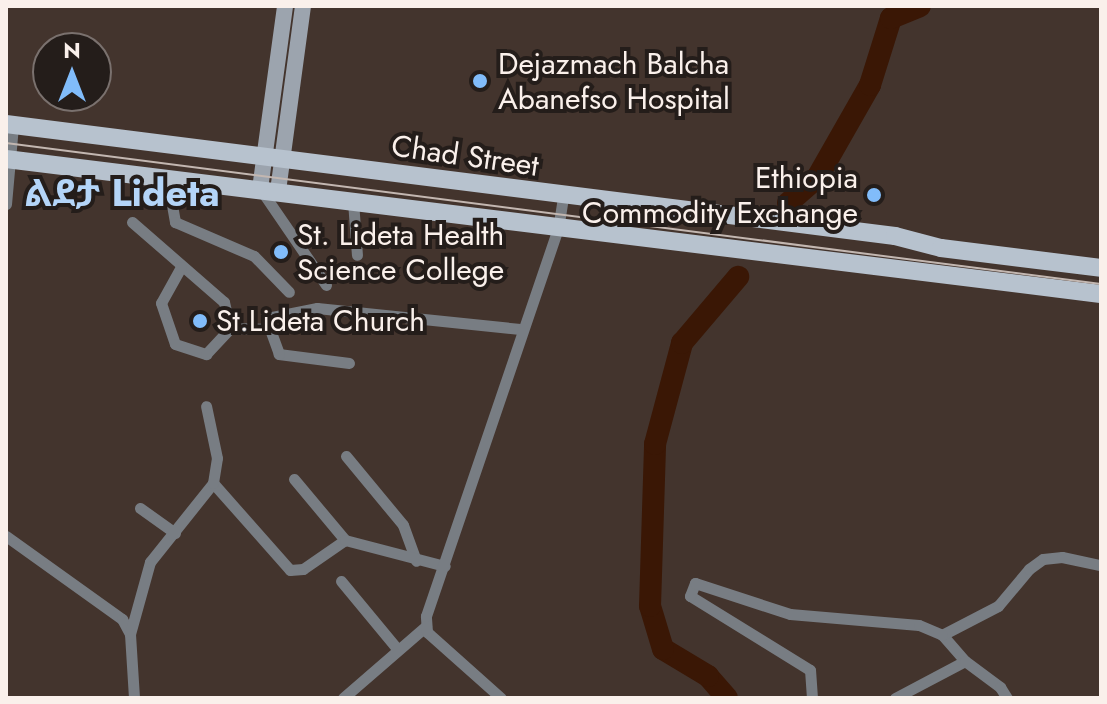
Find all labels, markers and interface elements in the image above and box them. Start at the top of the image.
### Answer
north arrow [32,32,112,112]
text: N [63,34,81,66]
place label: Dejazmach Balcha Abanefso Hospital [498,46,730,116]
marker: Dejazmach Balcha Abanefso Hospital [469,70,491,92]
street label: Chad Street [389,128,541,184]
place label: Ethiopia Commodity Exchange [582,160,858,230]
district label: ልደታ Lideta [24,170,220,216]
marker: Ethiopia Commodity Exchange [865,186,883,204]
place label: St. Lideta Health Science College [297,217,504,288]
marker: St. Lideta Health Science College [272,243,290,261]
place label: St.Lideta Church [216,303,425,339]
marker: St.Lideta Church [191,312,209,330]

